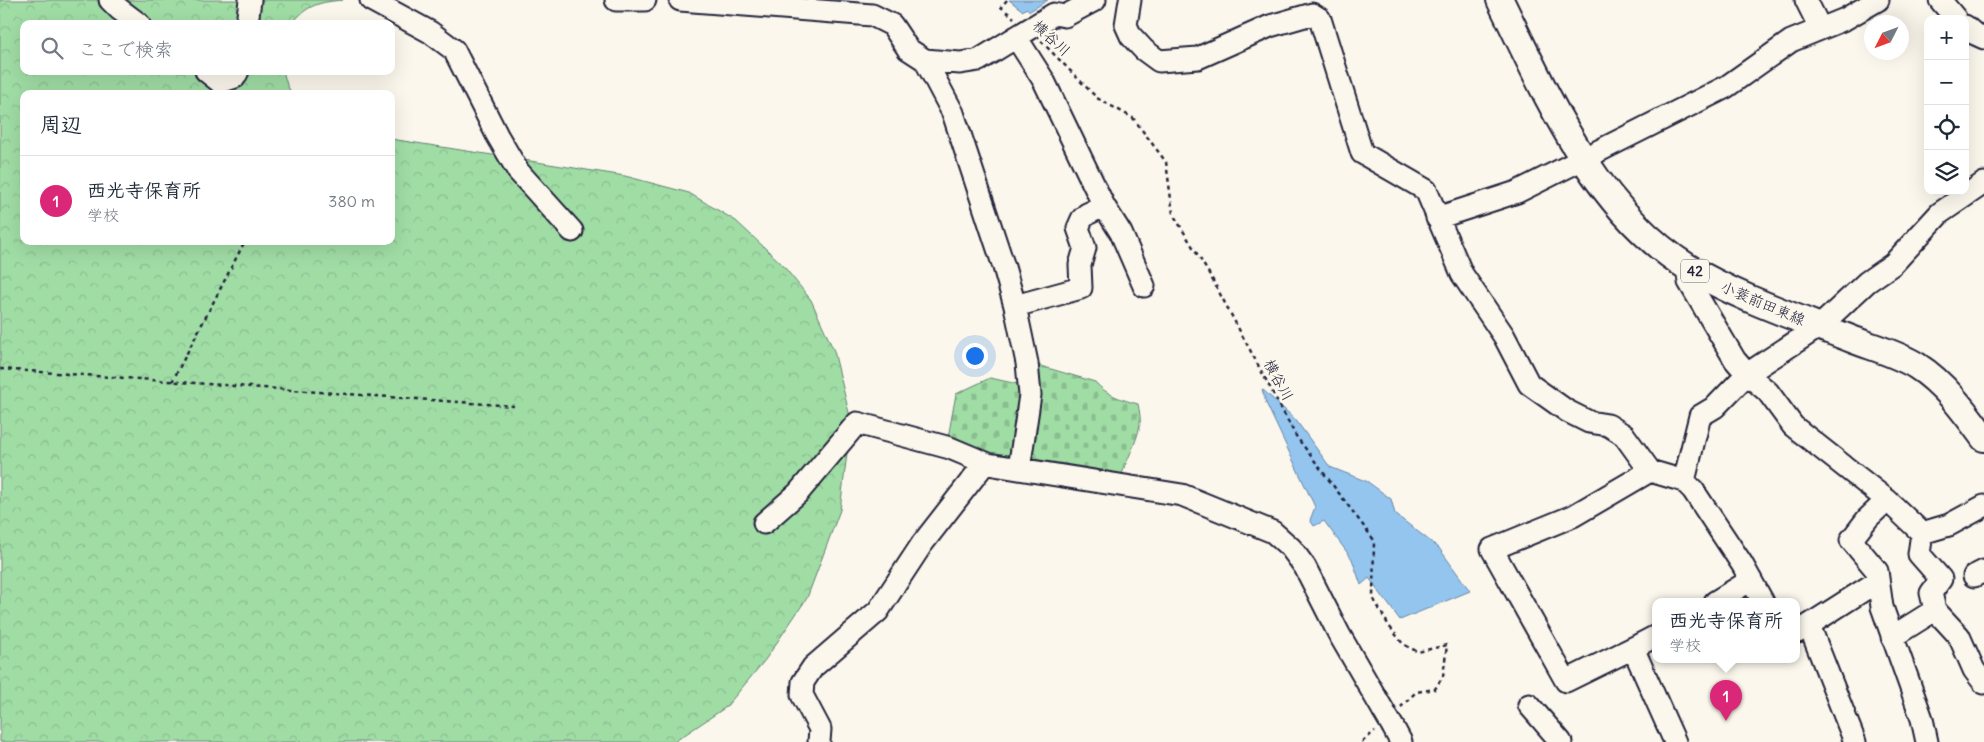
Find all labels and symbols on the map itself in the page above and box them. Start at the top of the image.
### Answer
north arrow [1864,15,1909,60]
street label: 横谷川 [1029,16,1075,60]
road number: 42 [1681,260,1709,282]
street label: 小蓑前田東線 [1718,277,1808,329]
your location [962,343,988,369]
street label: 横谷川 [1260,356,1298,404]
pin: 1 [1710,680,1742,721]

